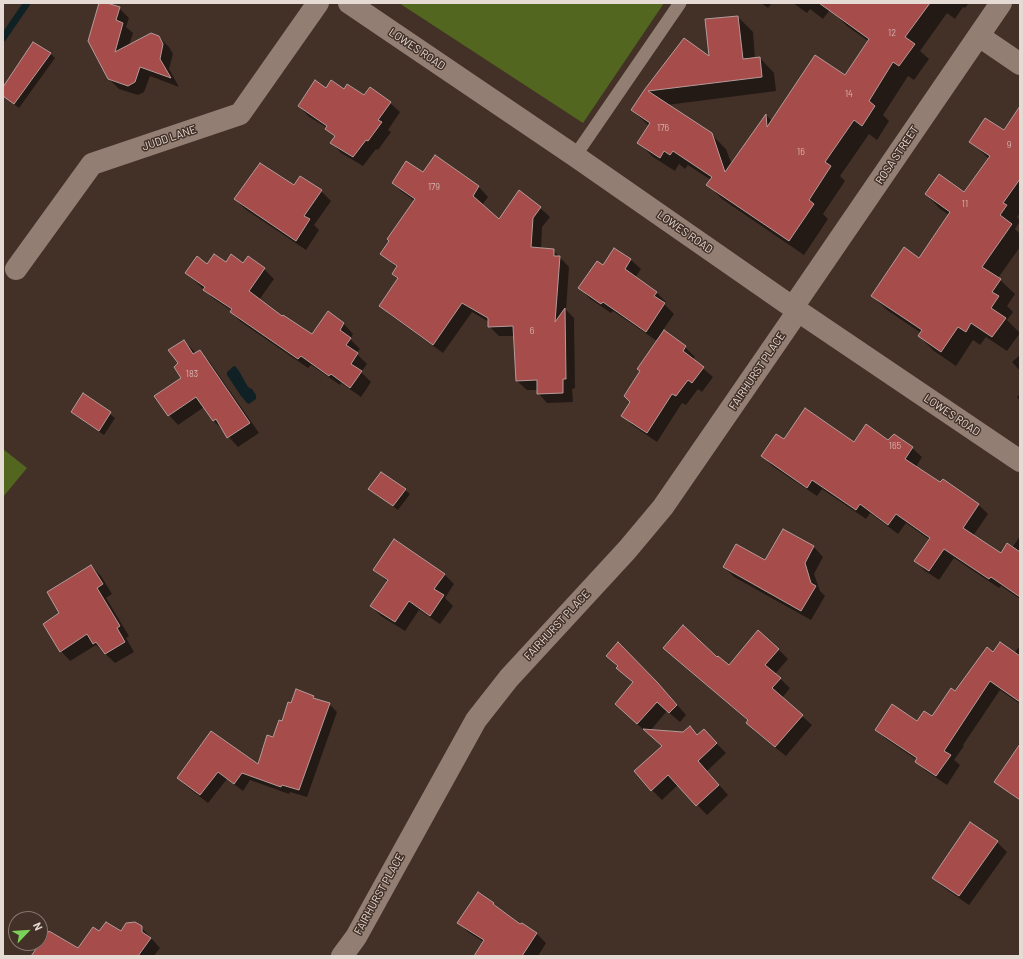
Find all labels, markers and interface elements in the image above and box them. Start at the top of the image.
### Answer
street label: LOWES ROAD [386,25,448,73]
house number: 12 [888,28,896,38]
house number: 14 [845,89,853,99]
street label: JUDD LANE [140,123,198,153]
house number: 176 [657,123,669,133]
street label: ROSA STREET [873,123,921,187]
house number: 9 [1007,140,1011,150]
house number: 16 [797,147,805,157]
house number: 179 [428,182,440,192]
house number: 11 [962,199,968,209]
street label: LOWES ROAD [655,208,715,256]
house number: 6 [530,326,534,336]
street label: FAIRHURST PLACE [726,330,788,412]
house number: 183 [186,369,198,379]
street label: LOWES ROAD [921,391,983,439]
house number: 165 [889,441,901,451]
street label: FAIRHURST PLACE [521,587,593,663]
street label: FAIRHURST PLACE [351,851,407,937]
north arrow [8,911,48,951]
text: N [31,920,46,932]

